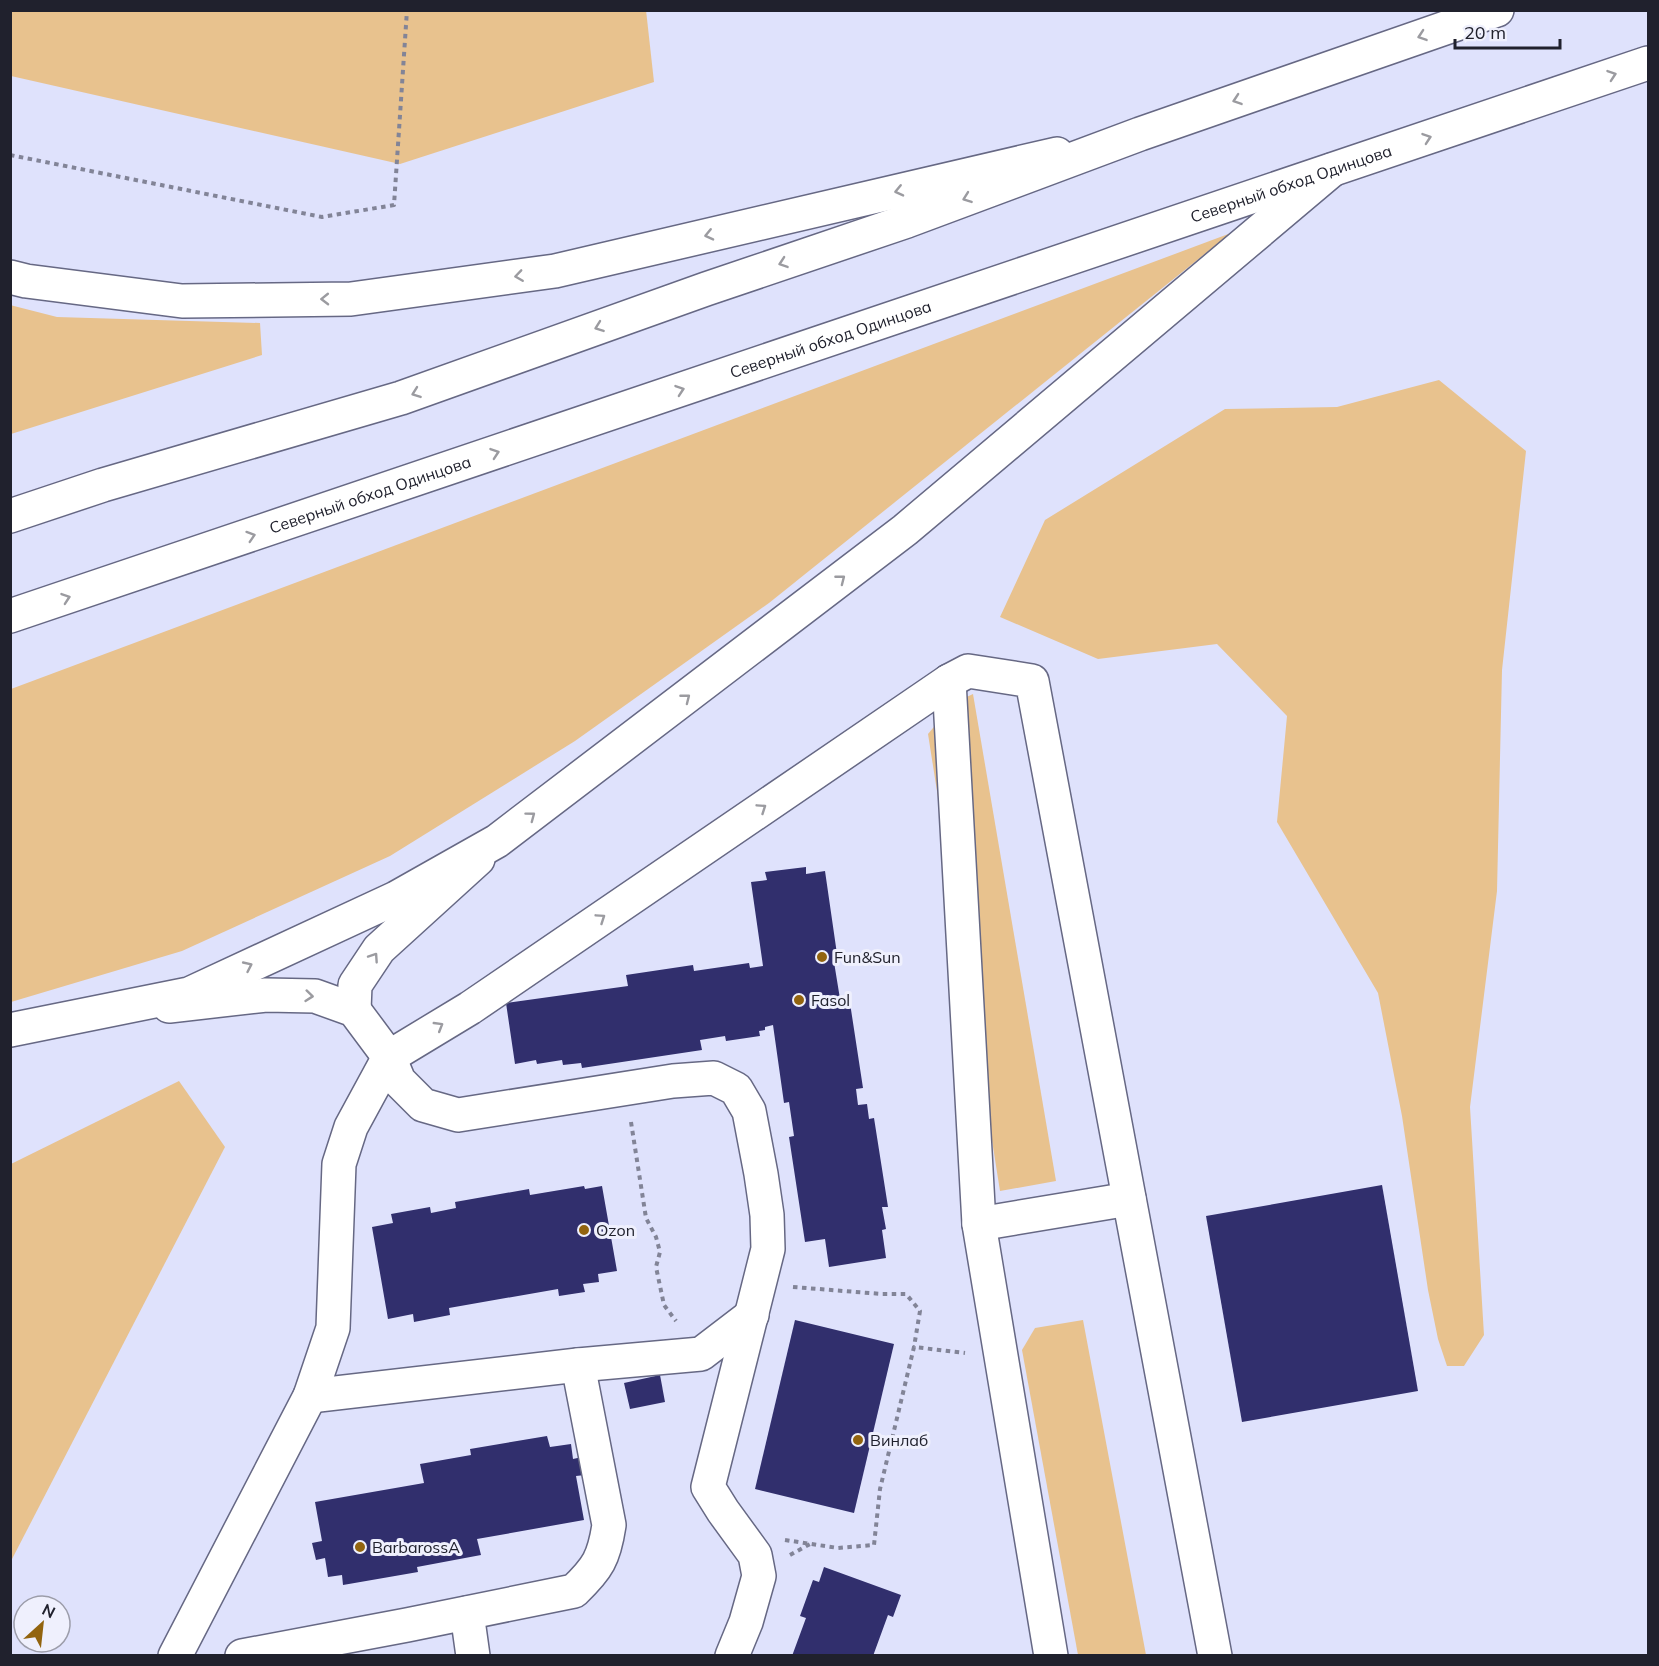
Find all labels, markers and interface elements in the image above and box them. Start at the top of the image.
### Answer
scale bar [1455,12,1560,50]
text: 20 m [1464,21,1506,44]
one-way arrow [1417,29,1428,42]
one-way arrow [1606,70,1617,83]
one-way arrow [1233,92,1243,105]
one-way arrow [1421,132,1432,145]
street label: Северный обход Одинцова [1188,140,1394,227]
one-way arrow [894,183,904,196]
one-way arrow [962,191,973,204]
one-way arrow [705,228,715,241]
one-way arrow [778,255,789,268]
one-way arrow [514,269,523,282]
one-way arrow [321,293,330,305]
street label: Северный обход Одинцова [727,296,934,382]
one-way arrow [594,320,605,333]
one-way arrow [411,385,421,398]
one-way arrow [674,385,685,398]
one-way arrow [489,448,500,461]
street label: Северный обход Одинцова [267,451,473,538]
one-way arrow [245,530,256,543]
one-way arrow [834,575,845,586]
one-way arrow [60,592,71,605]
one-way arrow [680,694,691,705]
one-way arrow [756,804,767,815]
one-way arrow [524,812,535,823]
one-way arrow [595,914,606,925]
place label: Fun&Sun [834,947,901,967]
marker: Fun&Sun [815,950,829,964]
one-way arrow [366,952,377,963]
one-way arrow [242,962,253,974]
one-way arrow [304,989,314,1002]
place label: Fasol [811,990,850,1010]
marker: Fasol [792,993,806,1007]
one-way arrow [433,1022,443,1034]
place label: Ozon [596,1220,635,1240]
marker: Ozon [577,1223,591,1237]
place label: Винлаб [870,1430,928,1450]
marker: Винлаб [851,1433,865,1447]
place label: BarbarossA [372,1537,460,1557]
marker: BarbarossA [353,1540,367,1554]
north arrow [12,1594,72,1654]
text: N [39,1599,59,1622]

